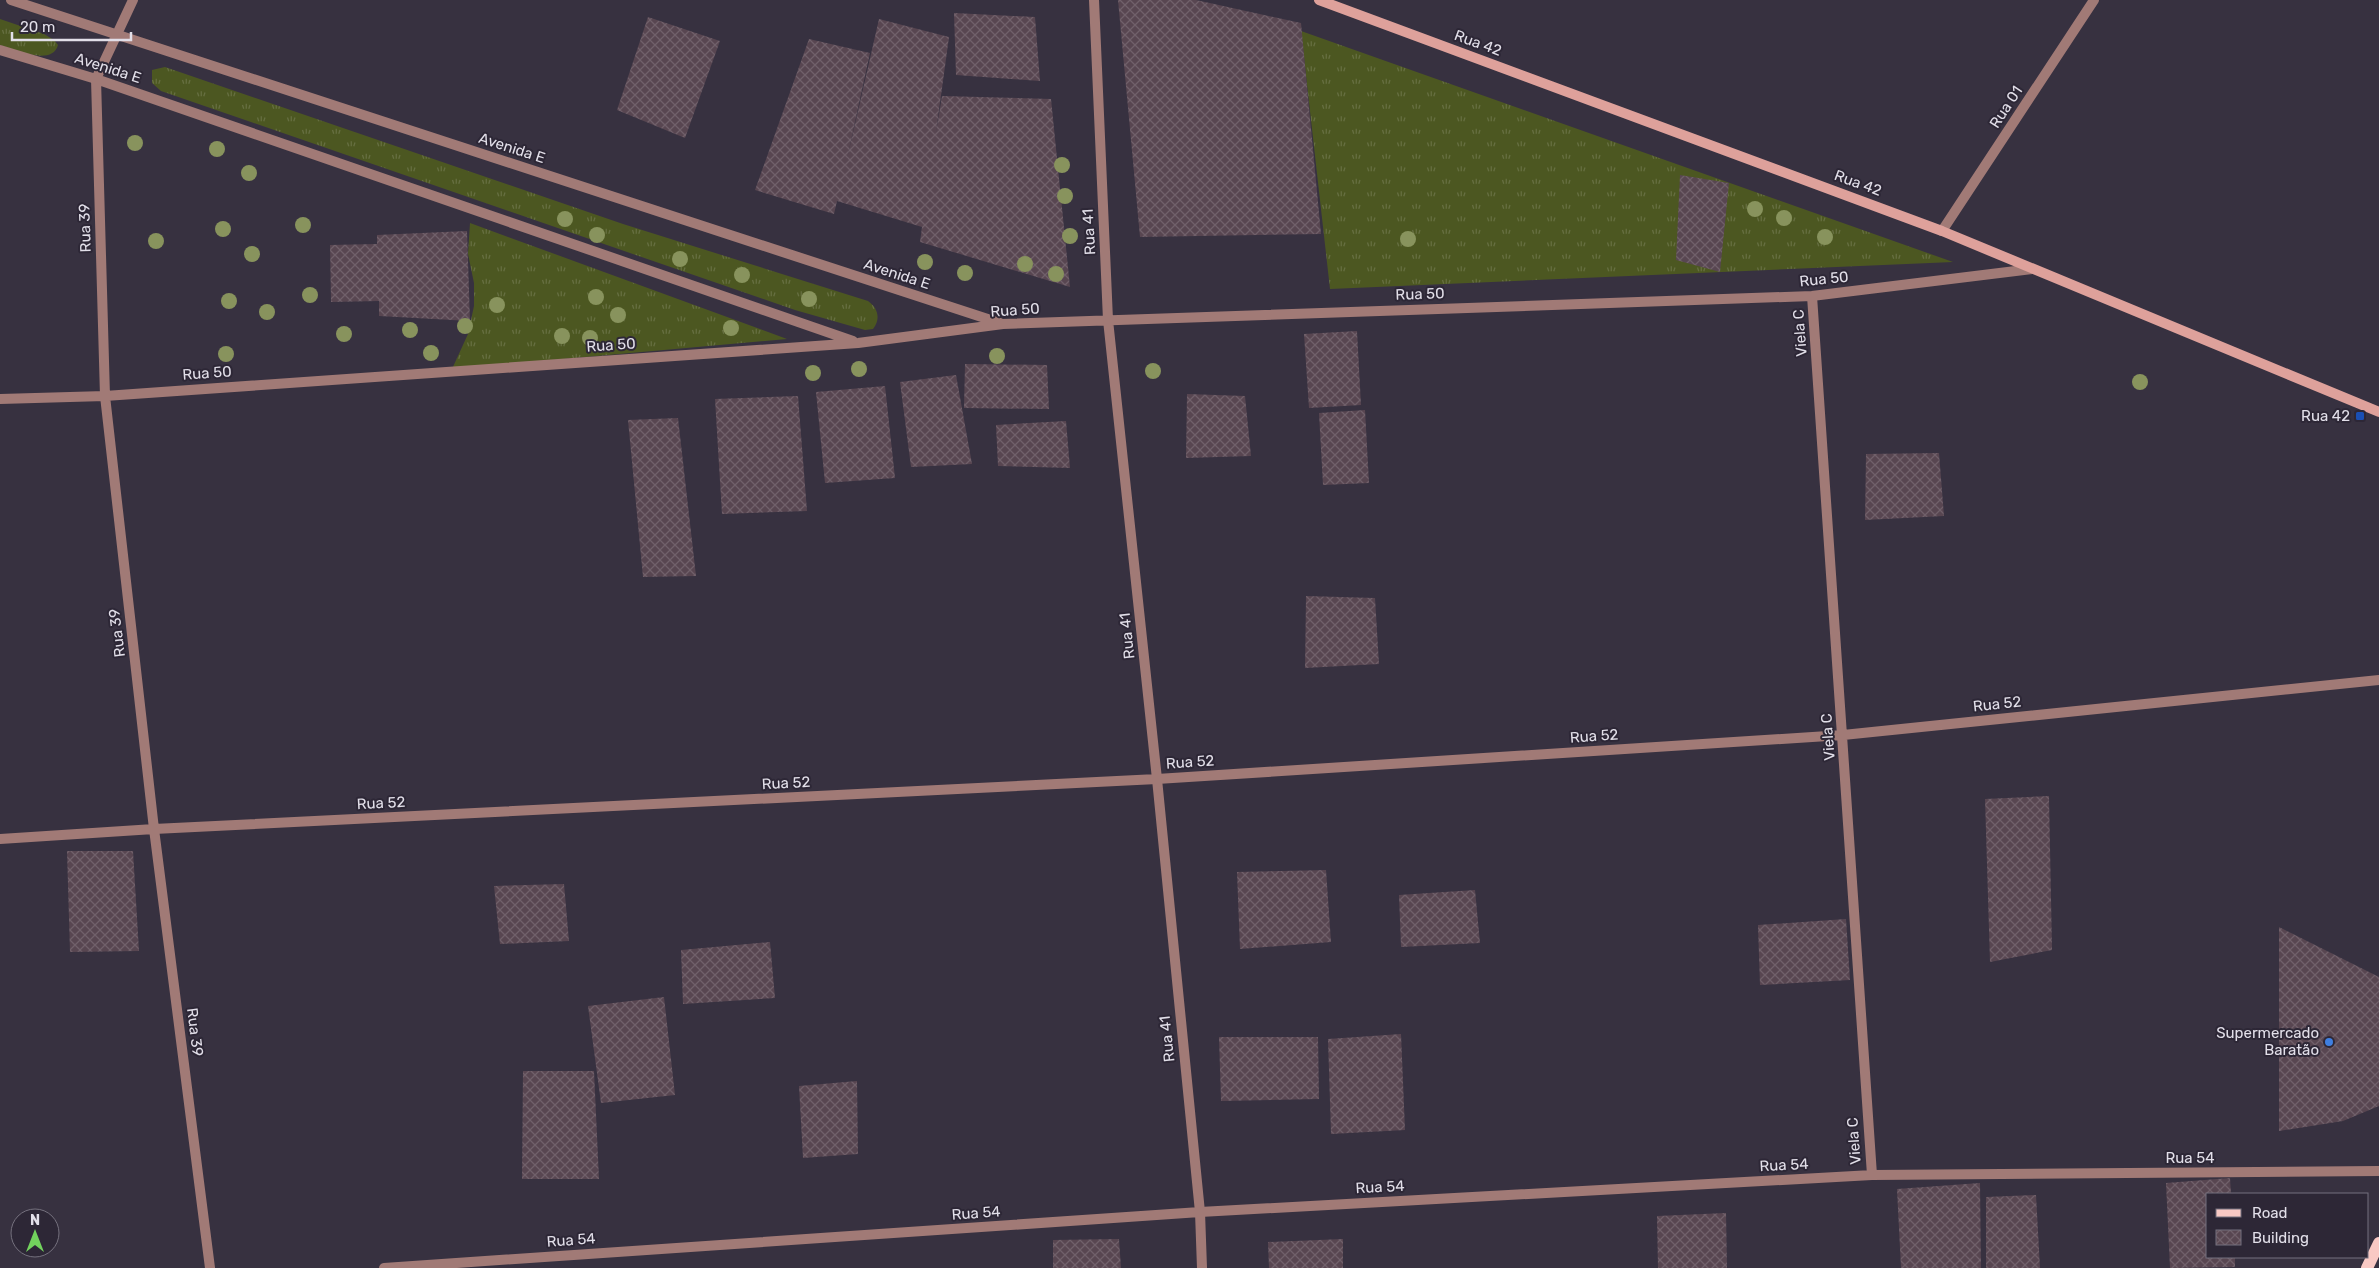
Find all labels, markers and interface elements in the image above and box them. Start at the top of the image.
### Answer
scale bar [12,10,131,42]
text: 20 m [20,18,55,36]
street label: Rua 42 [1452,26,1504,60]
street label: Avenida E [73,49,143,87]
street label: Rua 01 [1986,82,2026,132]
street label: Avenida E [477,129,547,167]
street label: Rua 42 [1832,166,1884,200]
street label: Rua 39 [75,203,95,253]
street label: Rua 41 [1079,208,1099,256]
street label: Avenida E [862,255,932,293]
street label: Rua 50 [1799,267,1849,291]
street label: Rua 50 [1395,284,1445,304]
street label: Rua 50 [990,299,1040,321]
street label: Viela C [1789,309,1811,357]
street label: Rua 50 [586,334,636,356]
street label: Rua 50 [182,362,232,384]
place label: Rua 42 [2301,407,2350,425]
marker: Rua 42 [2354,410,2366,422]
street label: Rua 39 [105,608,129,658]
street label: Rua 41 [1116,612,1138,660]
street label: Rua 52 [1972,692,2022,715]
street label: Viela C [1817,713,1839,761]
street label: Rua 52 [1569,725,1619,747]
street label: Rua 52 [1165,751,1215,773]
street label: Rua 52 [761,773,811,793]
street label: Rua 52 [356,793,406,813]
street label: Rua 39 [183,1007,207,1057]
street label: Rua 41 [1156,1015,1178,1063]
place label: Supermercado Baratão [2216,1024,2319,1059]
marker: Supermercado Baratão [2323,1036,2335,1048]
street label: Viela C [1843,1117,1865,1165]
street label: Rua 54 [2165,1149,2215,1167]
street label: Rua 54 [1759,1155,1809,1175]
street label: Rua 54 [1355,1177,1405,1197]
legend [2206,1193,2369,1258]
street label: Rua 54 [951,1202,1001,1224]
text: Road [2252,1204,2288,1222]
north arrow [10,1208,60,1258]
text: N [30,1212,40,1229]
street label: Rua 54 [546,1229,596,1251]
text: Building [2252,1229,2309,1247]

